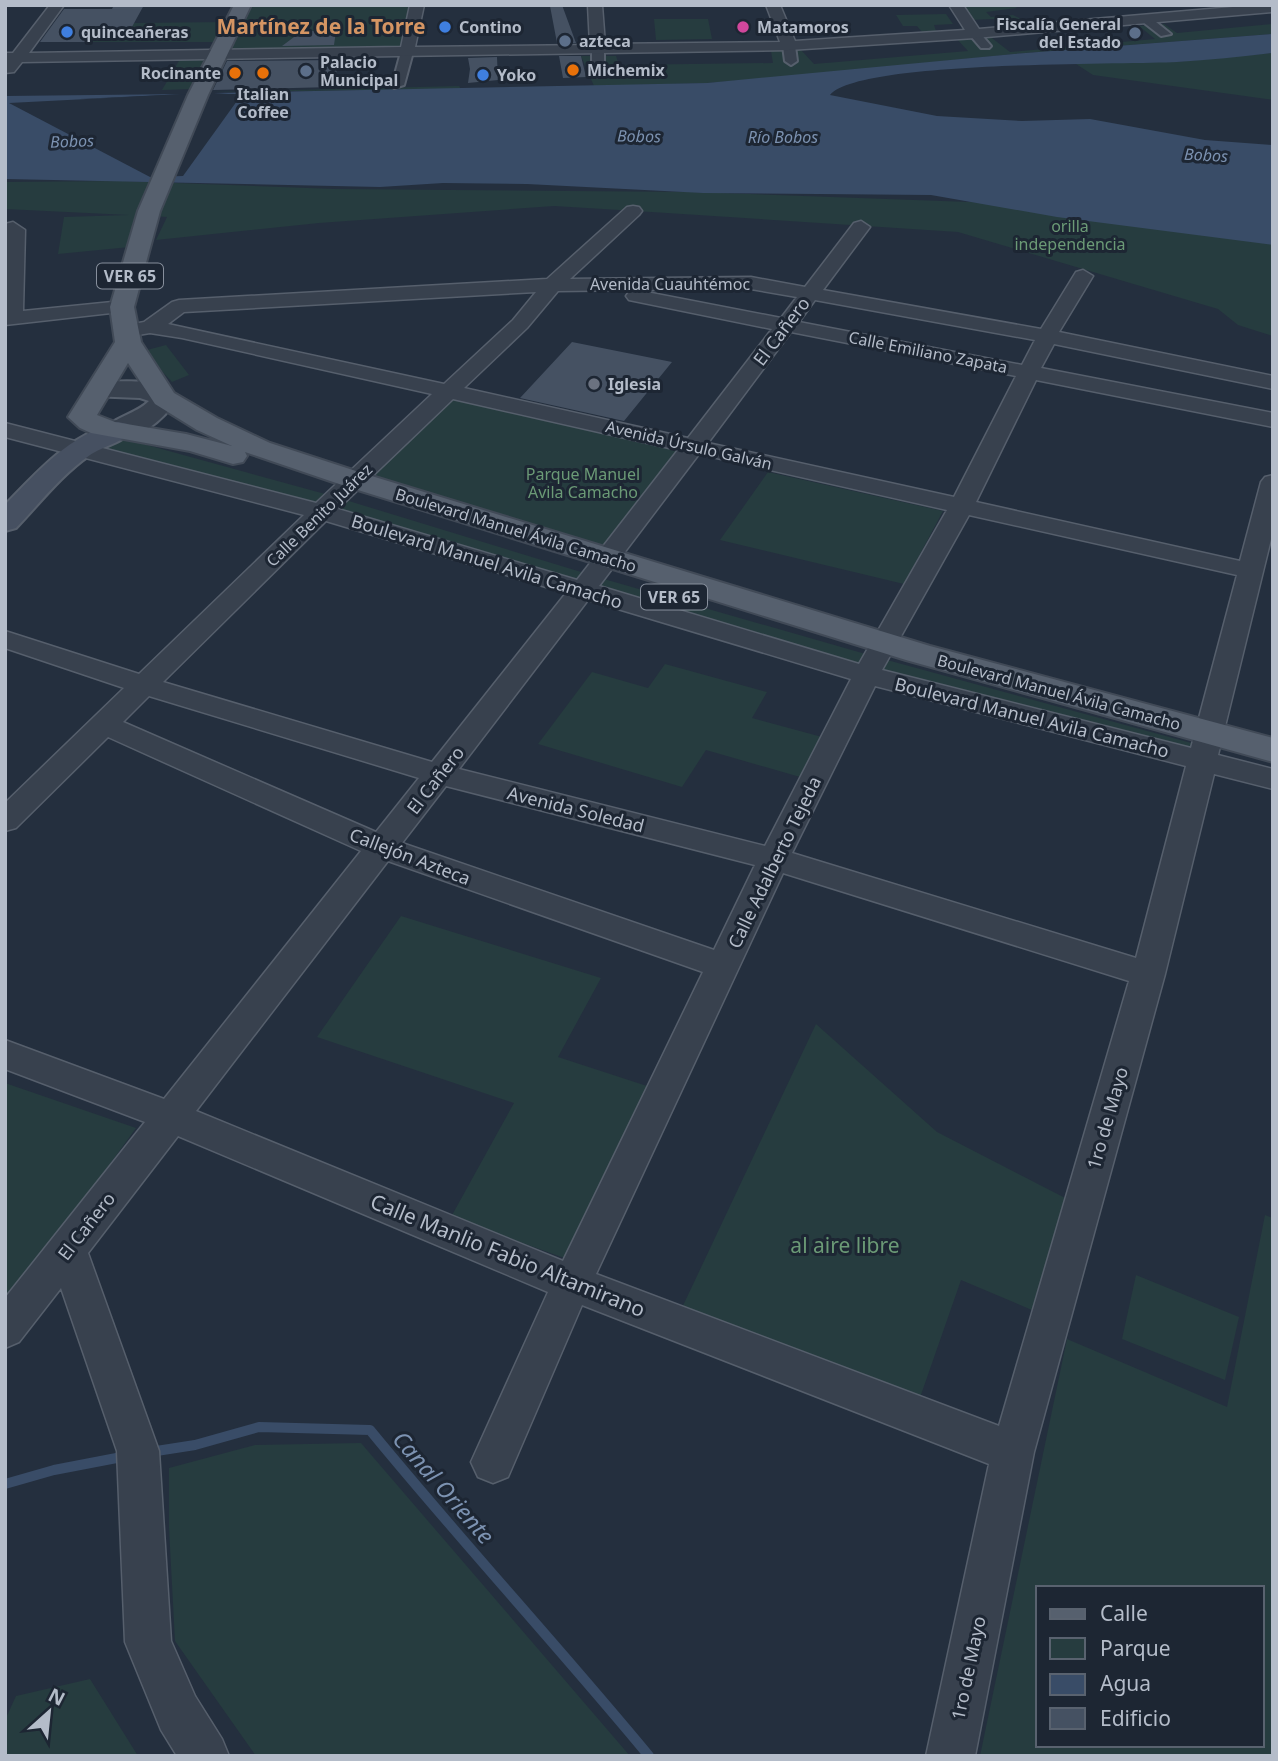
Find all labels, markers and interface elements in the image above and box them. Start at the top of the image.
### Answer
district label: Martínez de la Torre [216,12,426,40]
place label: Fiscalía General del Estado [996,13,1121,53]
place label: Contino [459,16,522,38]
place label: Matamoros [757,16,849,38]
marker: Contino [437,19,453,35]
marker: Matamoros [735,19,751,35]
place label: quinceañeras [81,21,189,43]
marker: quinceañeras [59,24,75,40]
marker: Fiscalía General del Estado [1127,25,1143,41]
place label: azteca [579,30,631,52]
marker: azteca [557,33,573,49]
place label: Palacio Municipal [320,51,398,91]
place label: Michemix [587,59,665,81]
place label: Rocinante [141,62,221,84]
marker: Michemix [565,62,581,78]
marker: Palacio Municipal [298,63,314,79]
place label: Yoko [497,64,536,86]
marker: Rocinante [227,65,243,81]
marker: Italian Coffee [255,65,271,81]
marker: Yoko [475,67,491,83]
place label: Italian Coffee [237,83,289,123]
water label: Bobos [617,125,661,147]
water label: Río Bobos [748,126,818,148]
water label: Bobos [50,129,94,153]
water label: Bobos [1184,143,1229,167]
park label: orilla independencia [1014,215,1126,255]
road number: VER 65 [97,264,163,288]
street label: Avenida Cuauhtémoc [590,273,750,295]
street label: El Cañero [747,292,815,370]
street label: Calle Emiliano Zapata [847,326,1009,378]
place label: Iglesia [608,373,661,395]
marker: Iglesia [586,376,602,392]
street label: Avenida Úrsulo Galván [604,415,774,475]
street label: Calle Benito Juárez [261,459,377,571]
park label: Parque Manuel Avila Camacho [526,463,640,503]
street label: Boulevard Manuel Ávila Camacho [393,483,639,577]
street label: Boulevard Manuel Avila Camacho [349,508,625,614]
road number: VER 65 [641,584,707,610]
street label: Boulevard Manuel Ávila Camacho [935,649,1183,735]
street label: Boulevard Manuel Avila Camacho [892,671,1172,763]
street label: El Cañero [401,741,469,819]
street label: Calle Adalberto Tejeda [722,772,826,952]
street label: Avenida Soledad [505,780,647,838]
street label: Callejón Azteca [346,822,474,890]
street label: 1ro de Mayo [1081,1064,1133,1172]
street label: El Cañero [52,1187,120,1265]
street label: Calle Manlio Fabio Altamirano [366,1187,650,1323]
park label: al aire libre [790,1231,900,1259]
water label: Canal Oriente [386,1424,502,1550]
legend [1036,1586,1264,1747]
text: Calle [1100,1599,1148,1627]
street label: 1ro de Mayo [945,1614,991,1722]
text: Parque [1100,1634,1170,1662]
text: Agua [1100,1669,1151,1697]
north arrow [14,1677,84,1747]
text: N [44,1682,70,1712]
text: Edificio [1100,1704,1171,1732]

